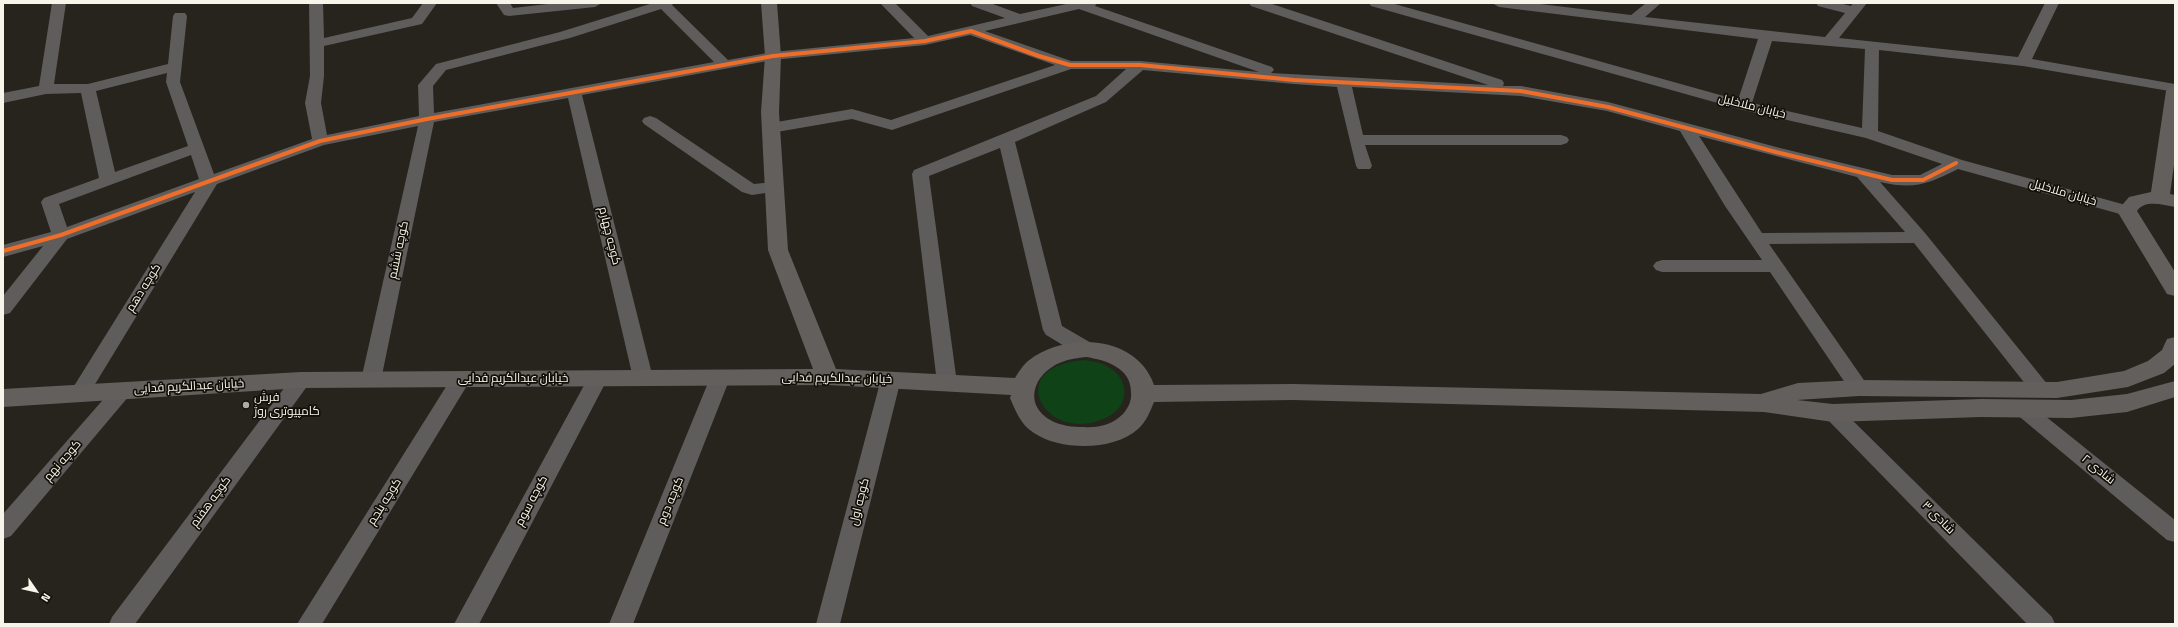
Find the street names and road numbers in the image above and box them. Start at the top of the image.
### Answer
street label: خیابان ملاخلیل [1717,92,1787,122]
street label: خیابان ملاخلیل [2028,177,2098,209]
street label: کوچه چهارم [595,205,623,267]
street label: کوچه ششم [386,220,412,280]
street label: کوچه دهم [124,261,164,315]
street label: خیابان عبدالکریم فدایی [782,371,892,387]
street label: خیابان عبدالکریم فدایی [458,372,568,386]
street label: خیابان عبدالکریم فدایی [133,377,245,397]
street label: کوچه نهم [41,438,85,484]
street label: شادی ۲ [2078,452,2118,488]
street label: کوچه سوم [513,473,551,529]
street label: کوچه هفتم [188,474,234,530]
street label: کوچه دوم [655,475,687,527]
street label: کوچه پنجم [365,476,405,528]
street label: کوچه اول [847,477,873,527]
street label: شادی ۳ [1918,498,1958,538]

